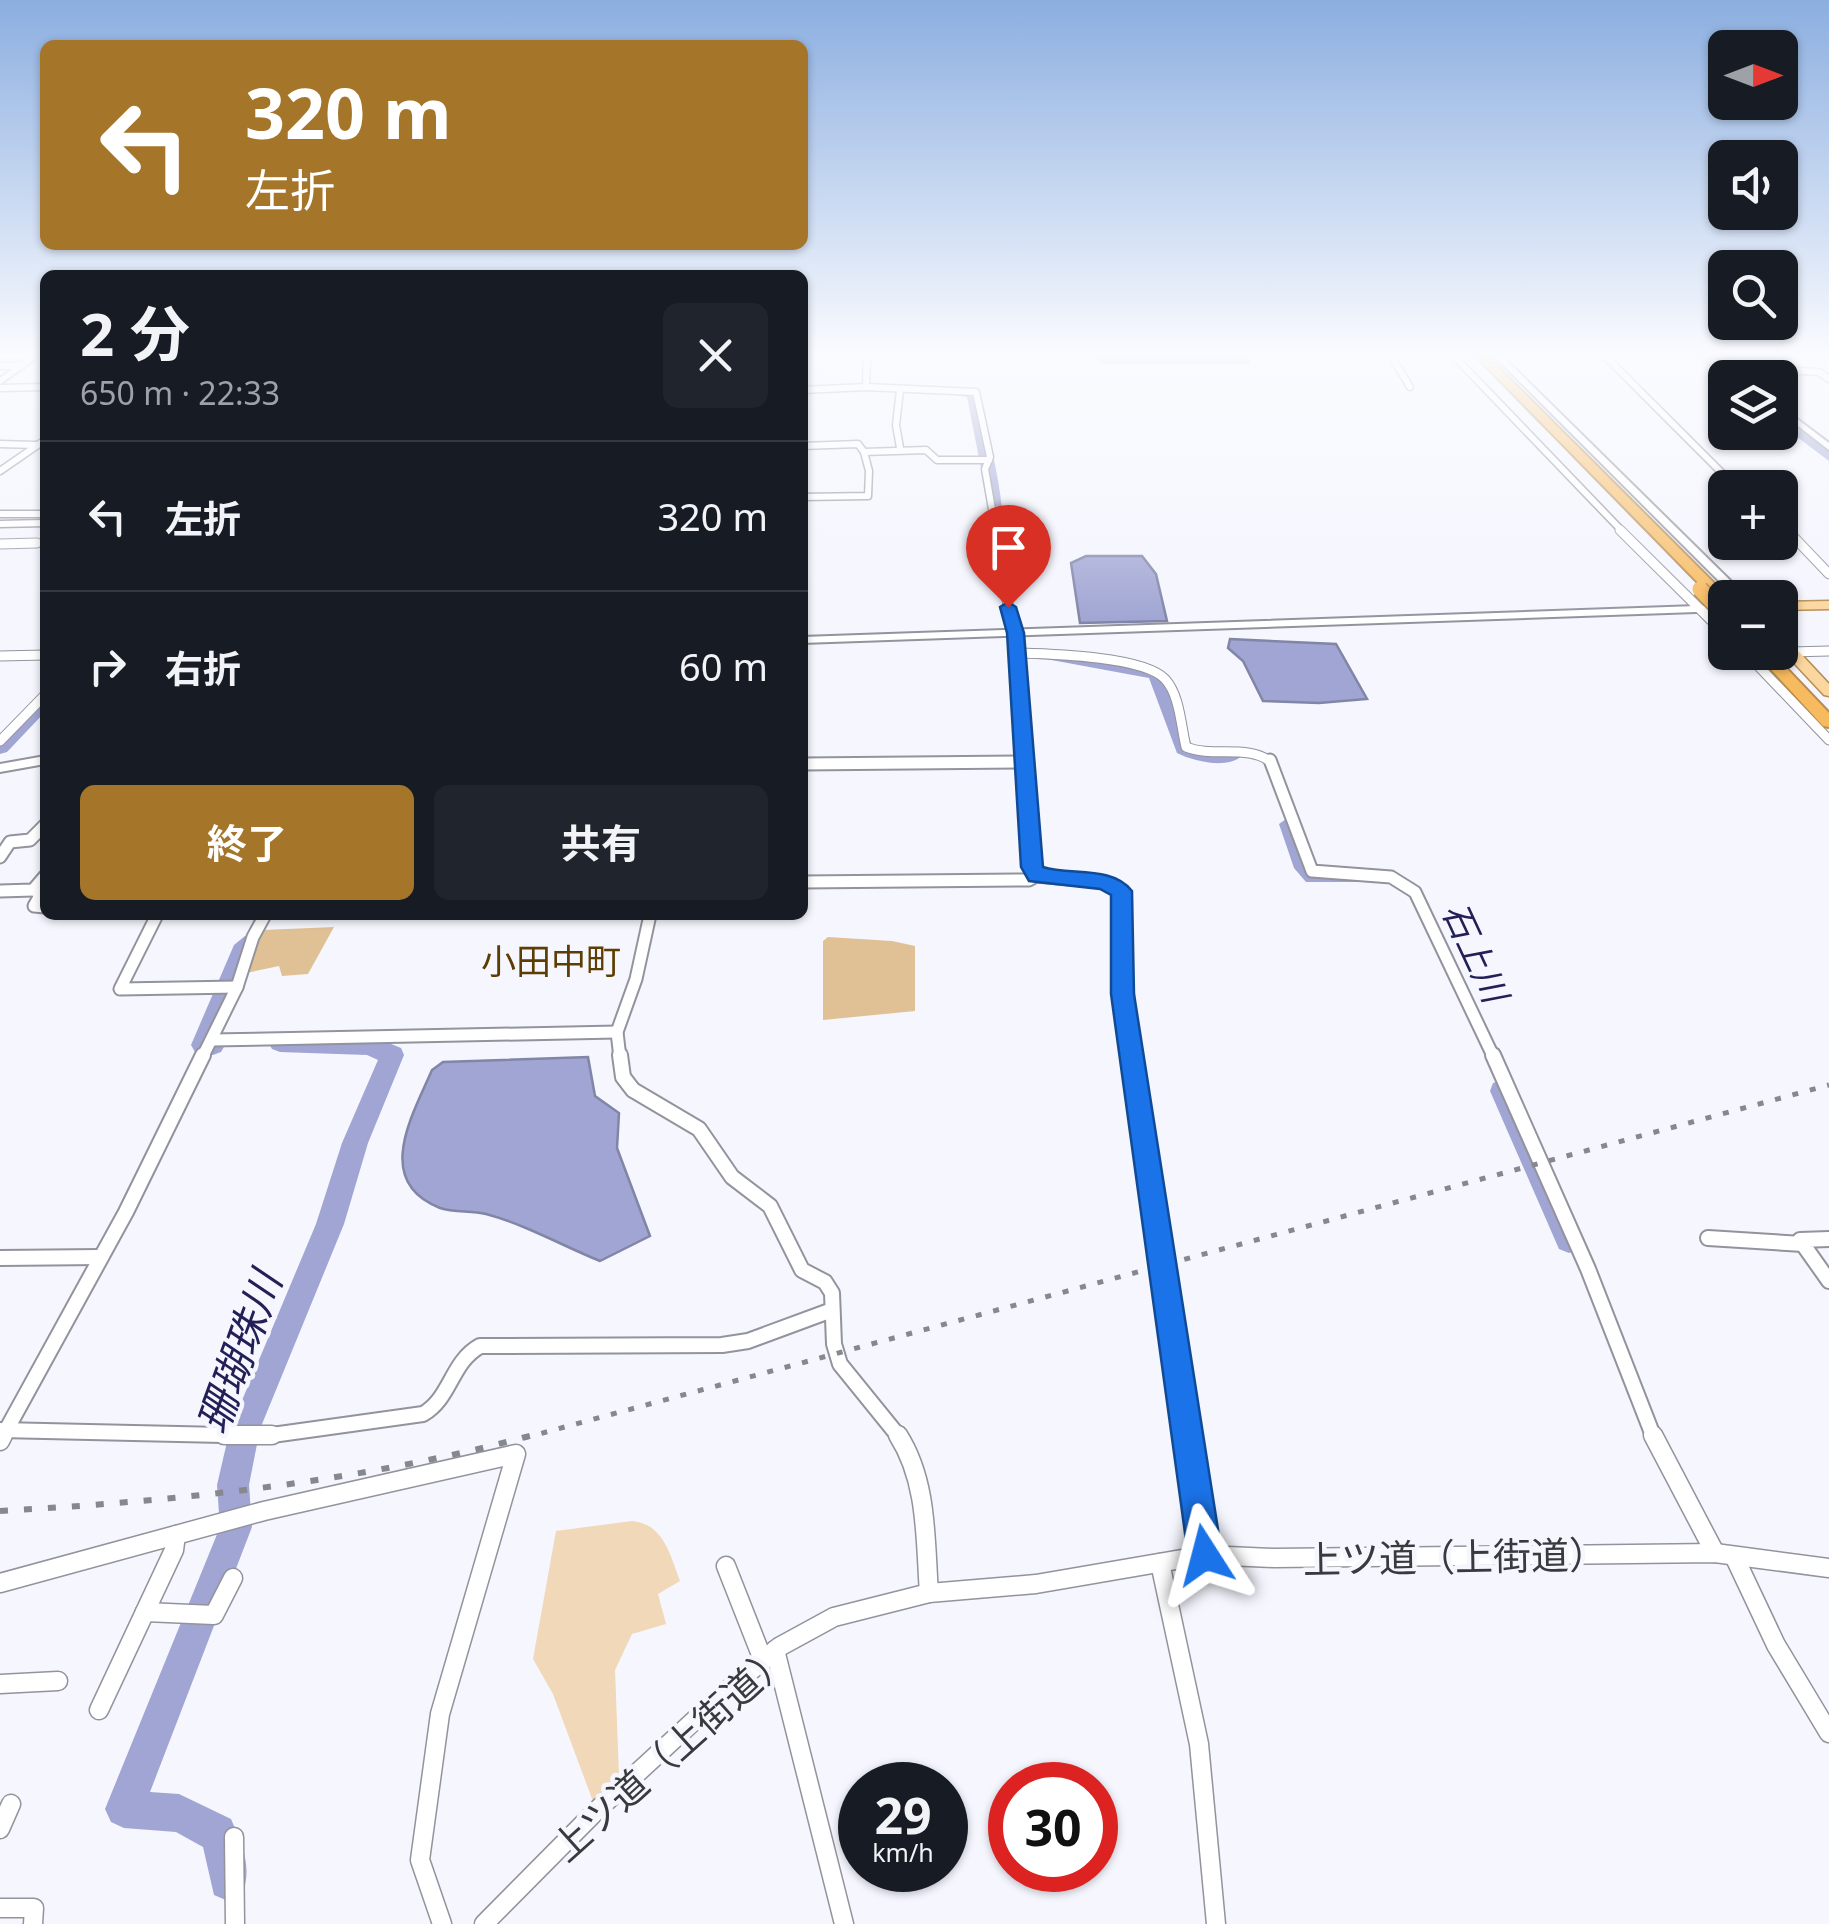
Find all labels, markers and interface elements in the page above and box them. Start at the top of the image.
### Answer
north arrow [1708,30,1798,120]
map controls [1708,30,1798,670]
text: 320 m [245,64,452,160]
icon: left [80,80,210,210]
button: sound [1708,140,1798,230]
text: 左折 [245,159,335,220]
button: search [1708,250,1798,340]
text: 2 分 [80,292,190,374]
button: close [663,303,768,408]
button: layers [1708,360,1798,450]
text: 650 m · 22:33 [80,371,280,414]
button: + [1708,470,1798,560]
icon: left [80,489,135,544]
text: 320 m [657,490,768,542]
text: 左折 [165,492,241,544]
pin [966,505,1051,608]
icon: arrive [981,520,1036,575]
button: − [1708,580,1798,670]
icon: right [80,639,135,694]
text: 60 m [679,640,768,692]
text: 右折 [165,642,241,694]
button: 終了 [80,785,414,900]
button: 共有 [434,785,768,900]
water label: 石上川 [1433,894,1521,1013]
district label: 小田中町 [481,937,621,984]
water label: 珊瑚珠川 [182,1260,295,1441]
position arrow [1153,1503,1257,1607]
street label: 上ツ道（上街道） [1303,1527,1607,1585]
street label: 上ツ道（上街道） [540,1630,800,1872]
speed limit sign: 30 [988,1762,1118,1892]
text: 29 [874,1781,932,1849]
text: km/h [872,1835,934,1869]

